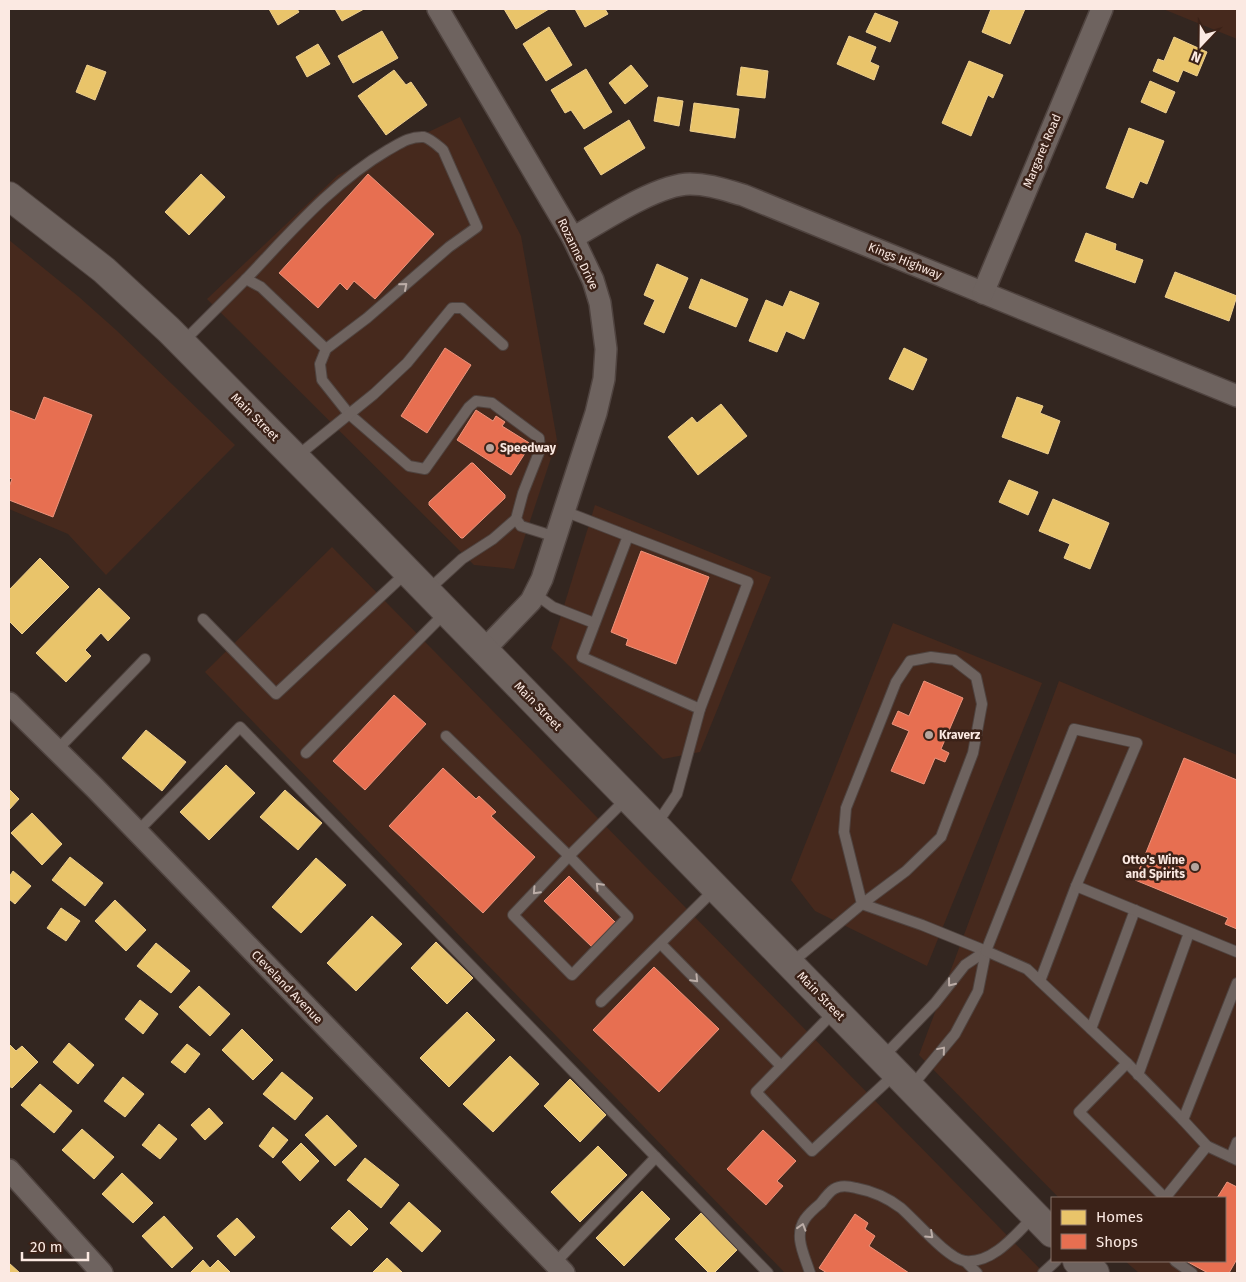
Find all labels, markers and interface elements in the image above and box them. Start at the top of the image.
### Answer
north arrow [1176,20,1226,70]
text: N [1189,47,1204,66]
street label: Margaret Road [1020,112,1064,190]
street label: Rozanne Drive [555,216,601,292]
street label: Kings Highway [866,240,944,282]
one-way arrow [398,283,407,292]
street label: Main Street [228,390,282,444]
place label: Speedway [500,441,557,455]
marker: Speedway [484,442,496,454]
street label: Main Street [511,679,565,734]
place label: Kraverz [939,728,981,742]
marker: Kraverz [923,729,935,741]
place label: Otto's Wine and Spirits [1122,853,1185,881]
marker: Otto's Wine and Spirits [1189,861,1201,873]
one-way arrow [596,883,605,892]
one-way arrow [533,886,542,895]
street label: Cleveland Avenue [249,948,325,1026]
street label: Main Street [794,969,848,1024]
one-way arrow [689,973,698,982]
one-way arrow [948,977,956,986]
one-way arrow [936,1047,945,1056]
legend [1051,1197,1226,1262]
text: Homes [1096,1208,1143,1226]
one-way arrow [797,1223,807,1232]
one-way arrow [924,1229,933,1238]
scale bar [22,1230,89,1262]
text: Shops [1096,1233,1138,1251]
text: 20 m [30,1238,63,1256]

